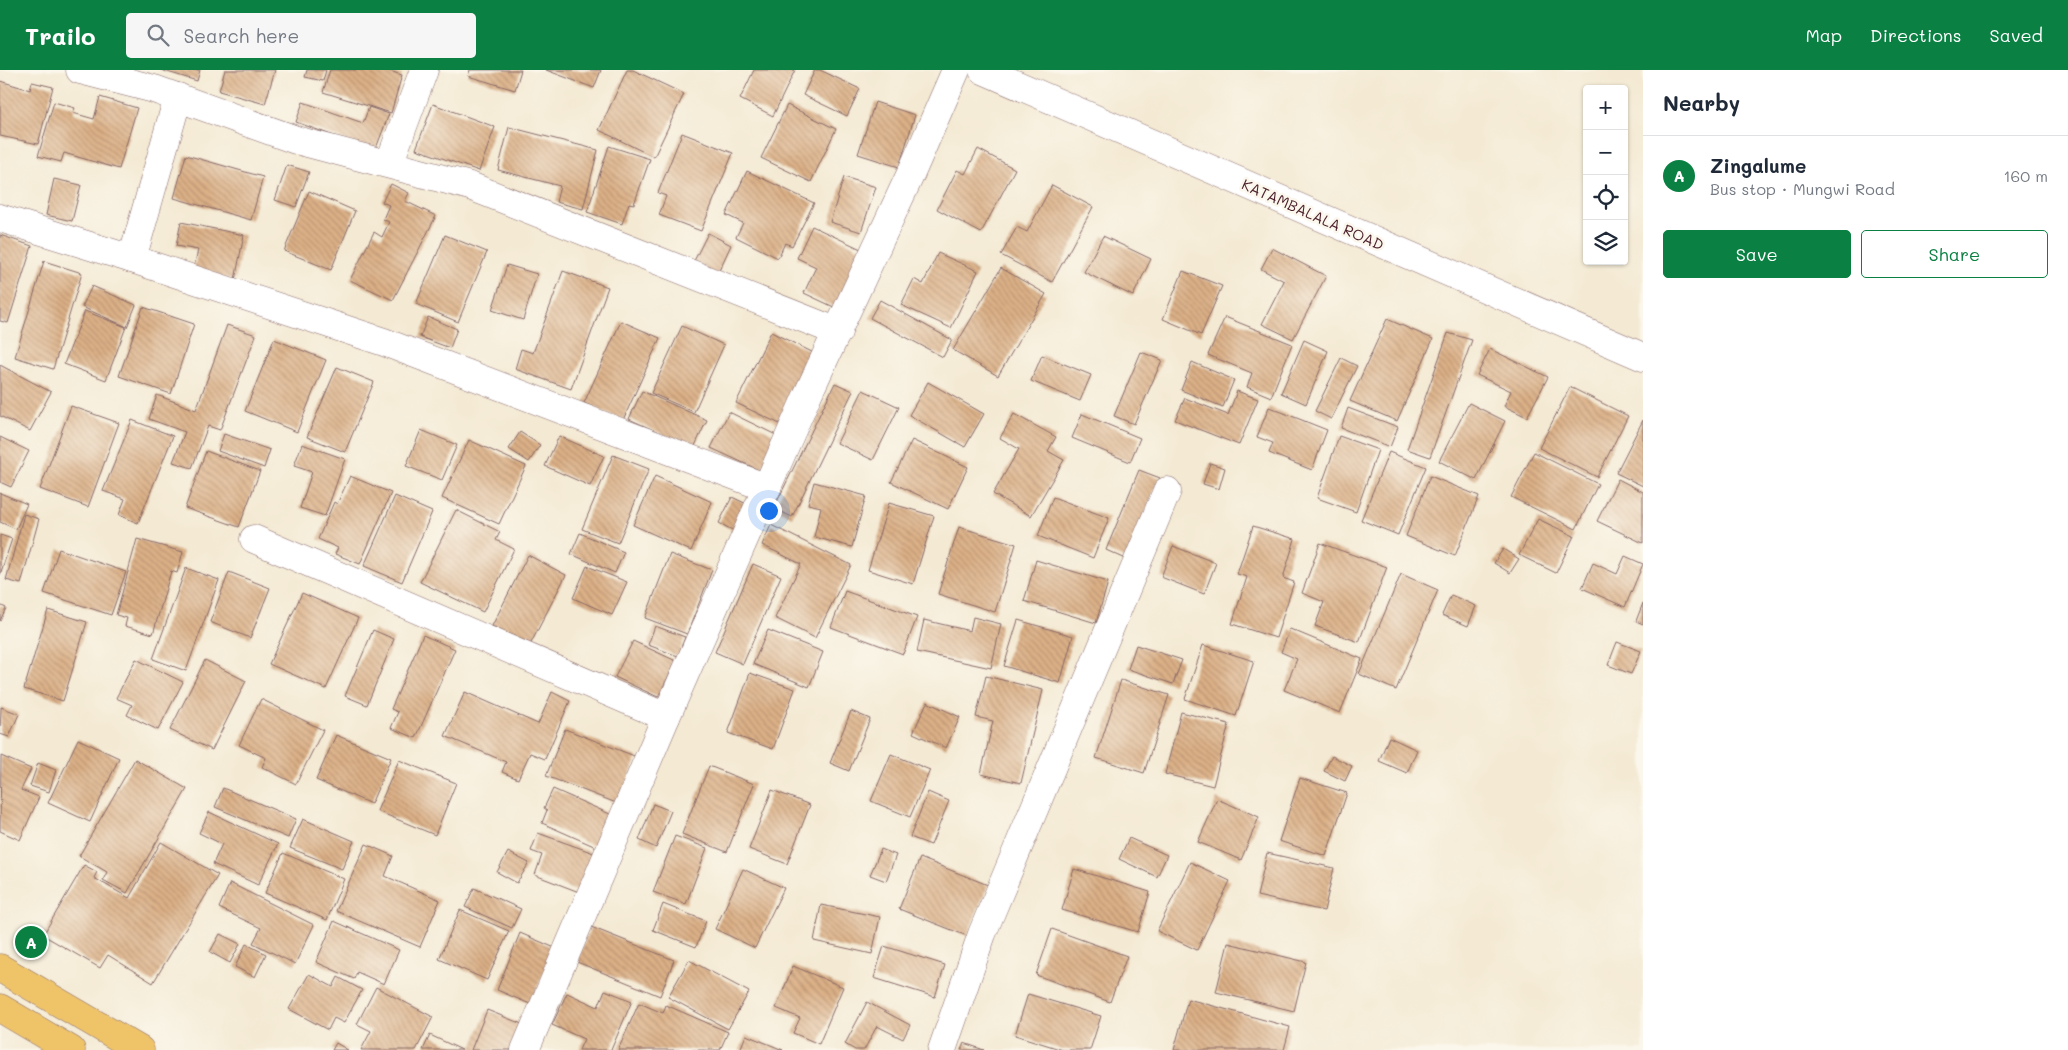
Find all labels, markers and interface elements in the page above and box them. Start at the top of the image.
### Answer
search box [126,13,476,58]
text: Trailo [25,20,96,51]
icon: search [144,21,172,49]
text: Search here [184,23,299,48]
text: Map [1805,23,1842,47]
text: Directions [1870,23,1962,47]
text: Saved [1990,23,2043,47]
map controls [1583,85,1628,265]
button: + [1583,85,1628,130]
text: Nearby [1663,89,1740,116]
button: − [1583,130,1628,175]
text: Zingalume [1710,153,1806,178]
text: A [1673,165,1685,186]
text: 160 m [2003,165,2048,186]
street label: KATAMBALALA ROAD [1239,174,1387,254]
button: locate [1583,175,1628,220]
text: Bus stop · Mungwi Road [1710,178,1895,199]
button: layers [1583,220,1628,265]
button: Save [1663,230,1851,278]
button: Share [1861,230,2048,278]
your location [756,498,782,524]
pin: A [15,923,47,961]

